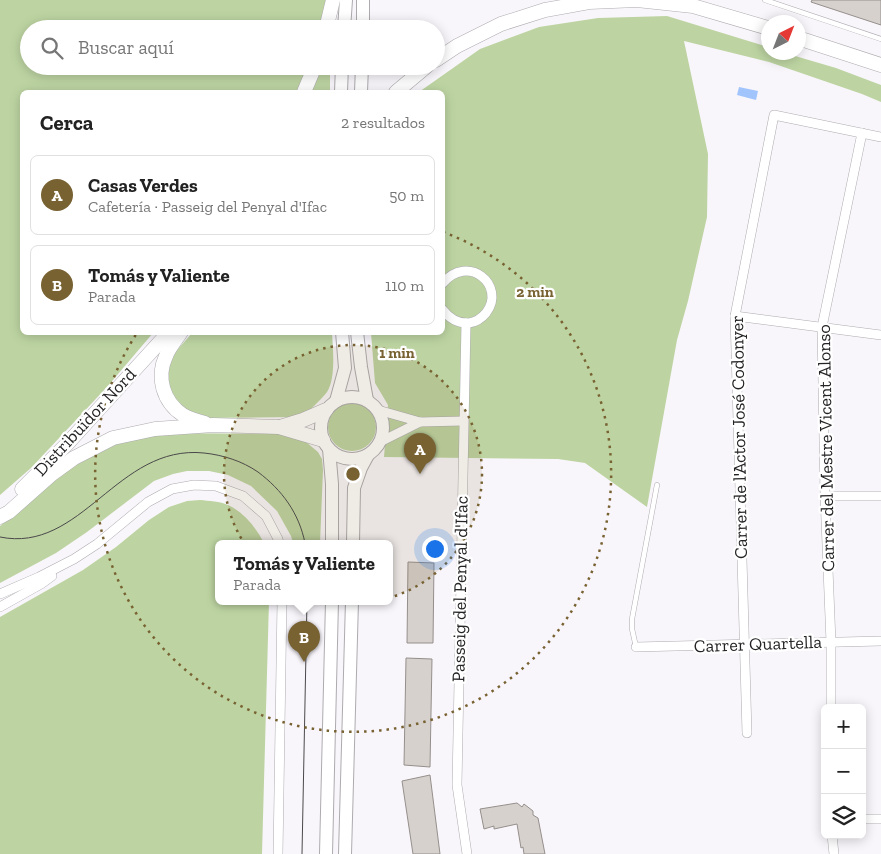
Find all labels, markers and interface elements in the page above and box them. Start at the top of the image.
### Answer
north arrow [761,15,806,60]
search box [20,20,445,75]
icon: search [38,34,66,62]
text: Buscar aquí [78,36,174,59]
text: Cerca [40,110,93,135]
text: 2 resultados [341,113,425,132]
text: Casas Verdes [88,174,198,197]
text: A [52,186,63,205]
text: 50 m [389,186,424,205]
text: Cafetería · Passeig del Penyal d'Ifac [88,197,327,216]
text: Tomás y Valiente [88,264,230,287]
text: B [52,276,62,295]
text: 110 m [385,276,424,295]
text: 2 min [516,283,554,301]
text: Parada [88,287,136,306]
street label: Carrer de l'Actor José Codonyer [726,315,752,559]
street label: Carrer del Mestre Vicent Alonso [813,324,839,572]
text: 1 min [379,344,415,362]
street label: Distribuïdor Nord [29,363,141,481]
pin: A [404,433,436,474]
centre of rings [344,465,362,483]
street label: Passeig del Penyal d'Ifac [447,496,473,682]
your location [422,536,448,562]
popup [215,540,393,605]
text: Tomás y Valiente [233,552,375,575]
text: Parada [233,575,281,594]
pin: B [288,621,320,662]
street label: Carrer Quartella [694,631,823,657]
map controls [821,704,866,839]
button: + [821,704,866,749]
button: − [821,749,866,794]
button: layers [821,794,866,839]

